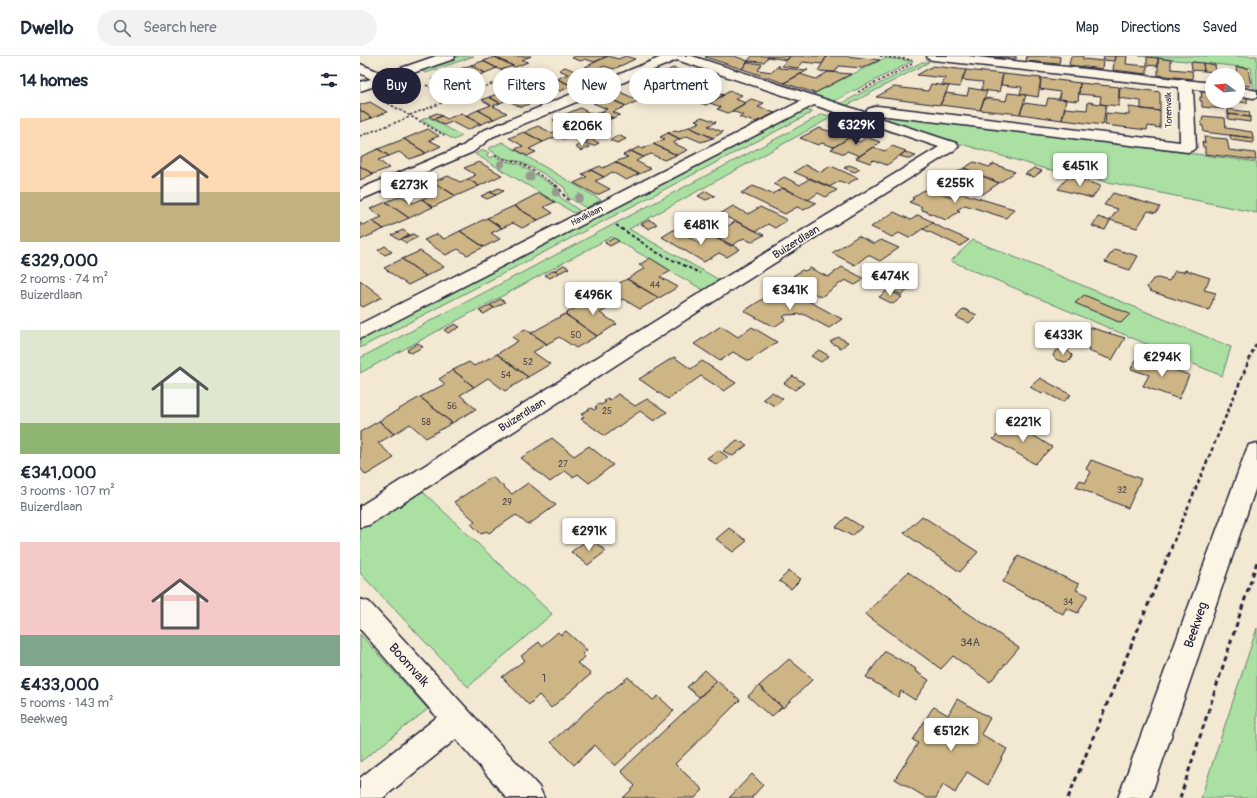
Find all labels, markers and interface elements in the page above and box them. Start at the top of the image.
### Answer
search box [97,10,377,46]
text: Dwello [20,16,73,40]
icon: search [111,17,133,39]
text: Search here [143,18,217,37]
text: Map [1076,19,1099,36]
text: Directions [1121,19,1180,36]
text: Saved [1202,19,1237,36]
chip: Buy [372,68,421,104]
chip: Rent [429,68,485,104]
chip: Filters [493,68,559,104]
chip: New [567,68,621,104]
chip: Apartment [629,68,722,104]
north arrow [1205,68,1245,108]
map controls [1205,68,1245,108]
icon: filters [318,69,340,91]
text: 14 homes [20,70,88,91]
street label: Torenvalk [1163,92,1175,128]
pin: €329K [828,112,884,146]
pin: €206K [554,113,610,147]
text: €329K [837,117,875,133]
text: €206K [562,118,602,134]
icon: home [144,144,216,216]
pin: €451K [1052,153,1108,187]
text: €451K [1062,158,1098,174]
pin: €255K [927,170,983,204]
pin: €273K [381,172,437,206]
text: €255K [936,175,974,191]
text: €273K [390,177,428,193]
street label: Haviklaan [569,203,605,229]
pin: €481K [673,212,729,246]
text: €481K [683,217,719,233]
street label: Buizerdlaan [770,223,822,261]
text: €329,000 [20,250,98,271]
pin: €474K [862,263,918,297]
text: €474K [871,268,909,284]
text: 2 rooms · 74 m² [20,271,108,287]
pin: €341K [762,277,818,311]
house number: 44 [650,280,661,291]
pin: €496K [565,282,621,316]
text: €341K [772,282,808,298]
text: Buizerdlaan [20,287,82,303]
text: €496K [574,287,612,303]
pin: €433K [1035,322,1091,356]
text: €433K [1044,327,1082,343]
house number: 50 [570,330,582,341]
pin: €294K [1134,344,1190,378]
text: €294K [1143,349,1181,365]
icon: home [144,356,216,428]
house number: 52 [523,357,533,368]
house number: 54 [501,370,512,381]
street label: Buizerdlaan [496,396,548,434]
house number: 56 [447,401,457,412]
house number: 25 [602,406,612,417]
pin: €221K [995,409,1051,443]
text: €221K [1005,414,1041,430]
house number: 58 [421,417,431,428]
house number: 27 [558,459,568,470]
text: €341,000 [20,462,96,483]
text: 3 rooms · 107 m² [20,483,115,499]
house number: 32 [1117,485,1127,496]
house number: 29 [502,497,512,508]
text: Buizerdlaan [20,499,82,515]
pin: €291K [561,518,617,552]
text: €291K [571,523,607,539]
icon: home [144,568,216,640]
house number: 34 [1063,597,1074,608]
street label: Beekweg [1181,600,1211,650]
house number: 34A [960,636,980,649]
street label: Boomvalk [385,640,433,690]
house number: 1 [542,672,546,685]
text: €433,000 [20,674,99,695]
text: 5 rooms · 143 m² [20,695,114,711]
text: Beekweg [20,711,67,727]
pin: €512K [923,718,979,752]
text: €512K [933,723,969,739]

